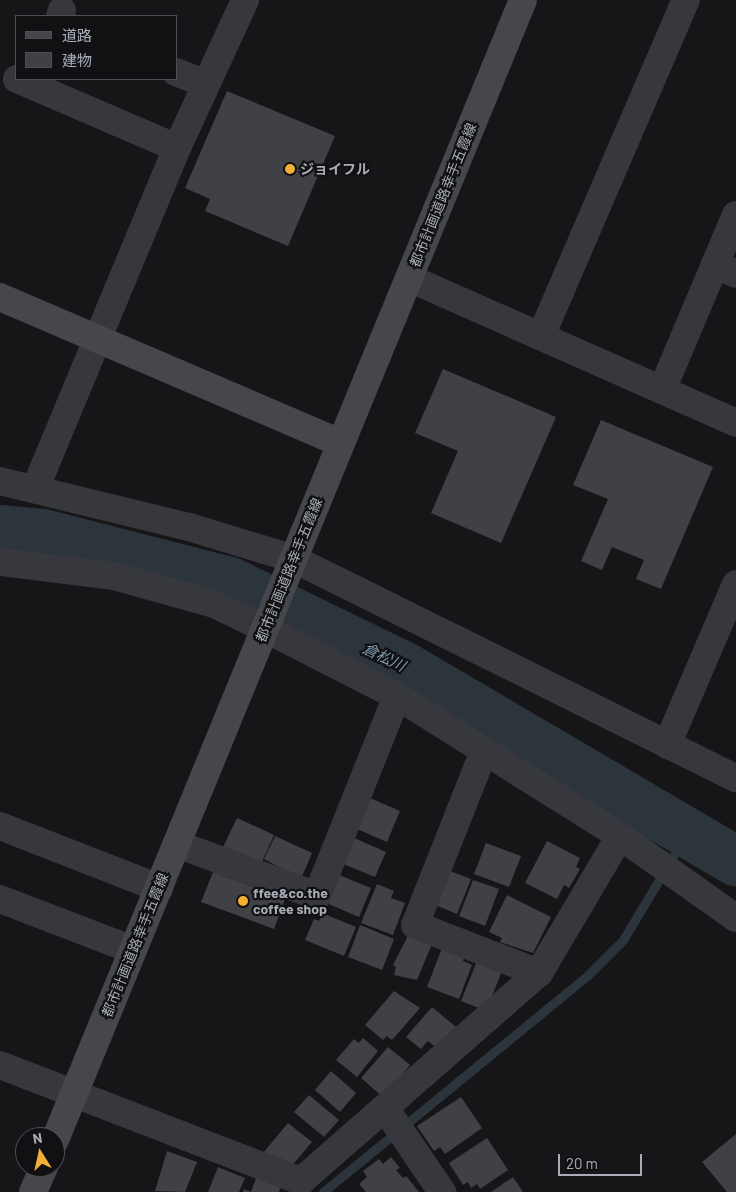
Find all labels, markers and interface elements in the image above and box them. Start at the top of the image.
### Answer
legend [15,15,178,80]
text: 道路 [62,26,92,44]
text: 建物 [62,51,92,69]
street label: 都市計画道路幸手五霞線 [406,120,480,270]
place label: ジョイフル [300,161,370,177]
marker: ジョイフル [284,163,296,175]
street label: 都市計画道路幸手五霞線 [252,495,326,645]
water label: 倉松川 [360,639,408,675]
street label: 都市計画道路幸手五霞線 [98,870,172,1020]
place label: ffee&co.the coffee shop [253,885,328,918]
marker: ffee&co.the coffee shop [237,895,249,907]
north arrow [15,1127,65,1177]
text: N [31,1129,44,1147]
scale bar [561,1144,645,1176]
text: 20 m [566,1154,598,1172]

